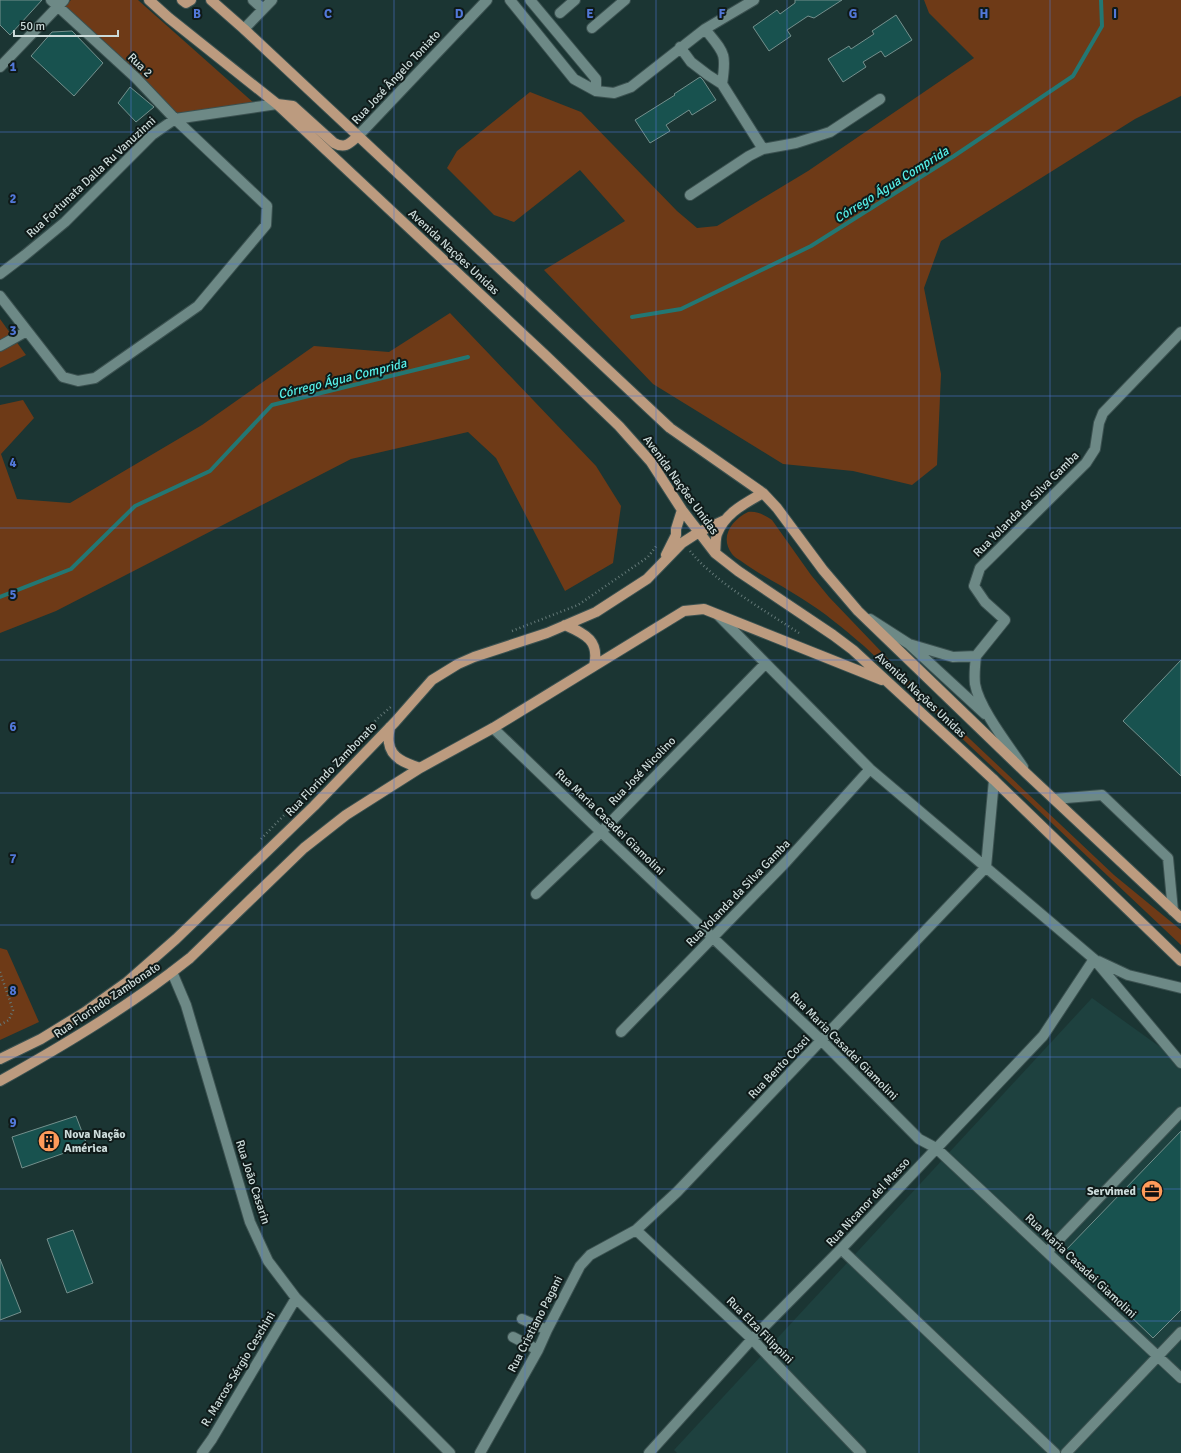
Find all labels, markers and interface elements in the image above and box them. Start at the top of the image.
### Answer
text: B [193,6,201,22]
text: C [324,6,332,22]
text: D [455,6,464,22]
text: E [586,6,594,22]
text: F [719,6,726,22]
text: G [849,6,857,22]
text: H [980,6,988,22]
text: I [1113,6,1117,22]
scale bar [14,12,118,38]
text: 50 m [20,19,45,34]
street label: Rua José Ângelo Toniato [349,27,444,128]
street label: Rua 2 [124,50,155,81]
text: 1 [9,59,17,75]
street label: Rua Fortunata Dalla Ru Vanuzinni [24,113,159,241]
water label: Córrego Água Comprida [831,143,952,227]
text: 2 [9,191,17,207]
street label: Avenida Nações Unidas [405,206,502,298]
text: 3 [9,323,17,339]
water label: Córrego Água Comprida [276,355,409,403]
street label: Avenida Nações Unidas [640,433,722,538]
street label: Rua Yolanda da Silva Gamba [970,448,1082,560]
text: 4 [9,455,17,471]
text: 5 [9,587,17,603]
street label: Avenida Nações Unidas [872,649,969,741]
text: 6 [9,719,17,735]
street label: Rua Florindo Zambonato [282,719,380,820]
street label: Rua José Nicolino [606,734,679,809]
street label: Rua Maria Casadei Giamolini [552,766,668,879]
street label: Rua Yolanda da Silva Gamba [683,837,794,950]
text: 7 [9,851,17,867]
street label: Rua Florindo Zambonato [51,959,163,1042]
text: 8 [9,983,17,999]
street label: Rua Maria Casadei Giamolini [786,989,901,1104]
street label: Rua Bento Cosci [745,1032,813,1102]
text: 9 [9,1115,17,1131]
place label: Nova Nação América [64,1127,126,1156]
building icon: Nova Nação América [36,1128,62,1154]
street label: Rua João Casarin [232,1138,273,1226]
street label: Rua Nicanor del Masso [823,1155,914,1250]
office icon: Servimed [1139,1178,1165,1204]
place label: Servimed [1087,1184,1137,1199]
street label: Rua Maria Casadei Giamolini [1022,1211,1139,1322]
street label: Rua Cristiano Pagani [505,1273,566,1375]
street label: Rua Elza Filippini [723,1294,796,1367]
street label: R. Marcos Sérgio Ceschini [198,1309,279,1430]

